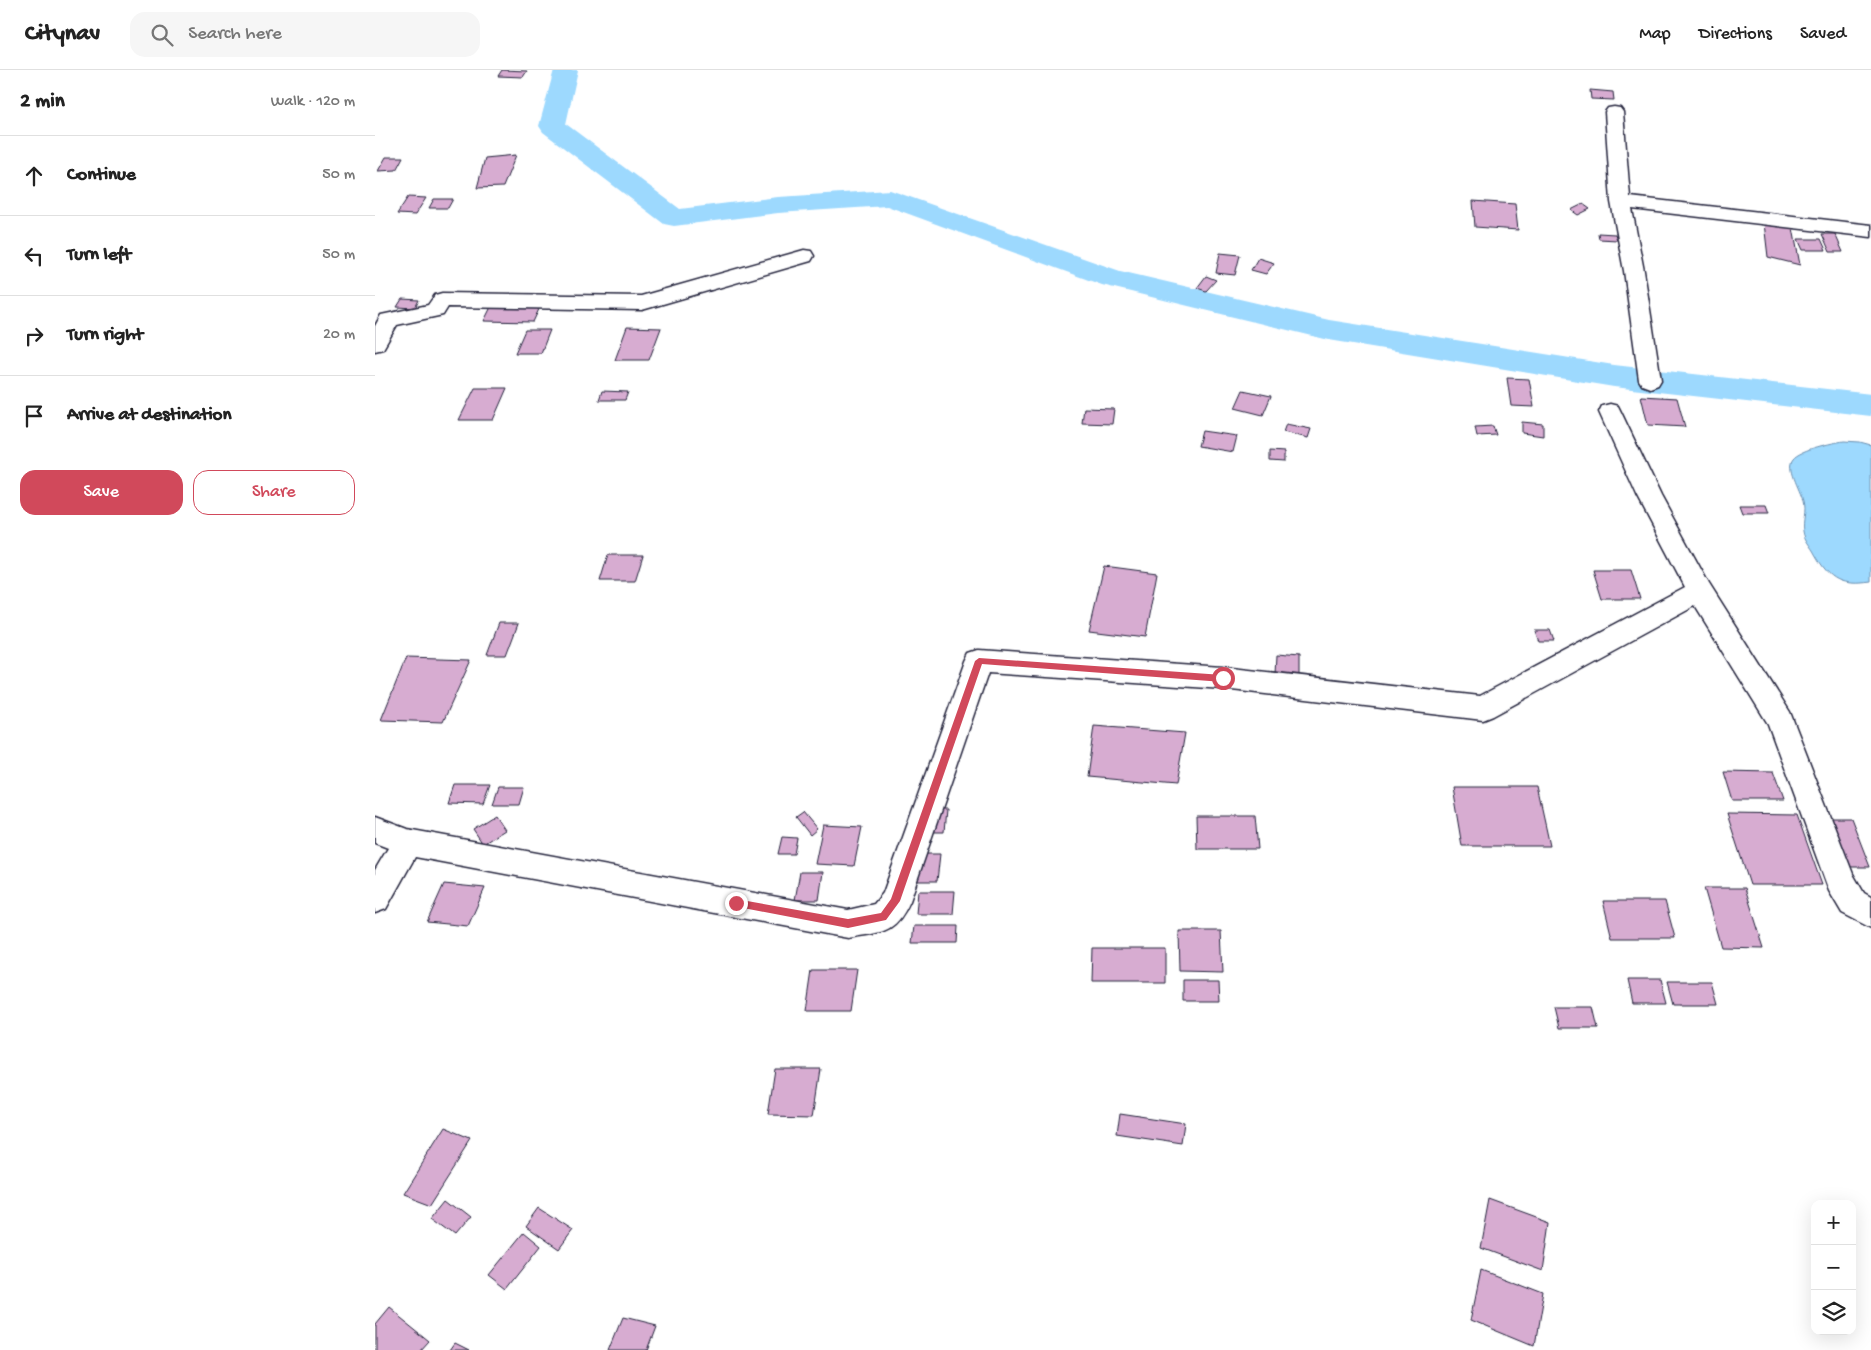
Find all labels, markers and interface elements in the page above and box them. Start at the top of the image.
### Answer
search box [130,12,480,57]
text: Citynav [25,20,100,49]
icon: search [148,21,176,49]
text: Search here [188,23,282,46]
text: Map [1639,24,1671,45]
text: Directions [1699,24,1772,45]
text: Saved [1800,24,1846,45]
text: 2 min [20,90,65,115]
text: Walk · 120 m [271,93,355,112]
icon: ahead [20,162,48,190]
text: Continue [67,164,136,187]
text: 50 m [322,166,355,185]
icon: left [20,242,48,270]
text: Turn left [67,244,131,267]
text: 50 m [322,246,355,265]
icon: right [20,322,48,350]
text: Turn right [67,324,143,347]
text: 20 m [323,326,355,345]
icon: arrive [20,402,48,430]
text: Arrive at destination [67,404,231,427]
button: Save [20,470,183,515]
button: Share [193,470,355,515]
route start [1212,667,1235,690]
route end [725,892,748,915]
map controls [1811,1200,1856,1335]
button: + [1811,1200,1856,1245]
button: − [1811,1245,1856,1290]
button: layers [1811,1290,1856,1335]

